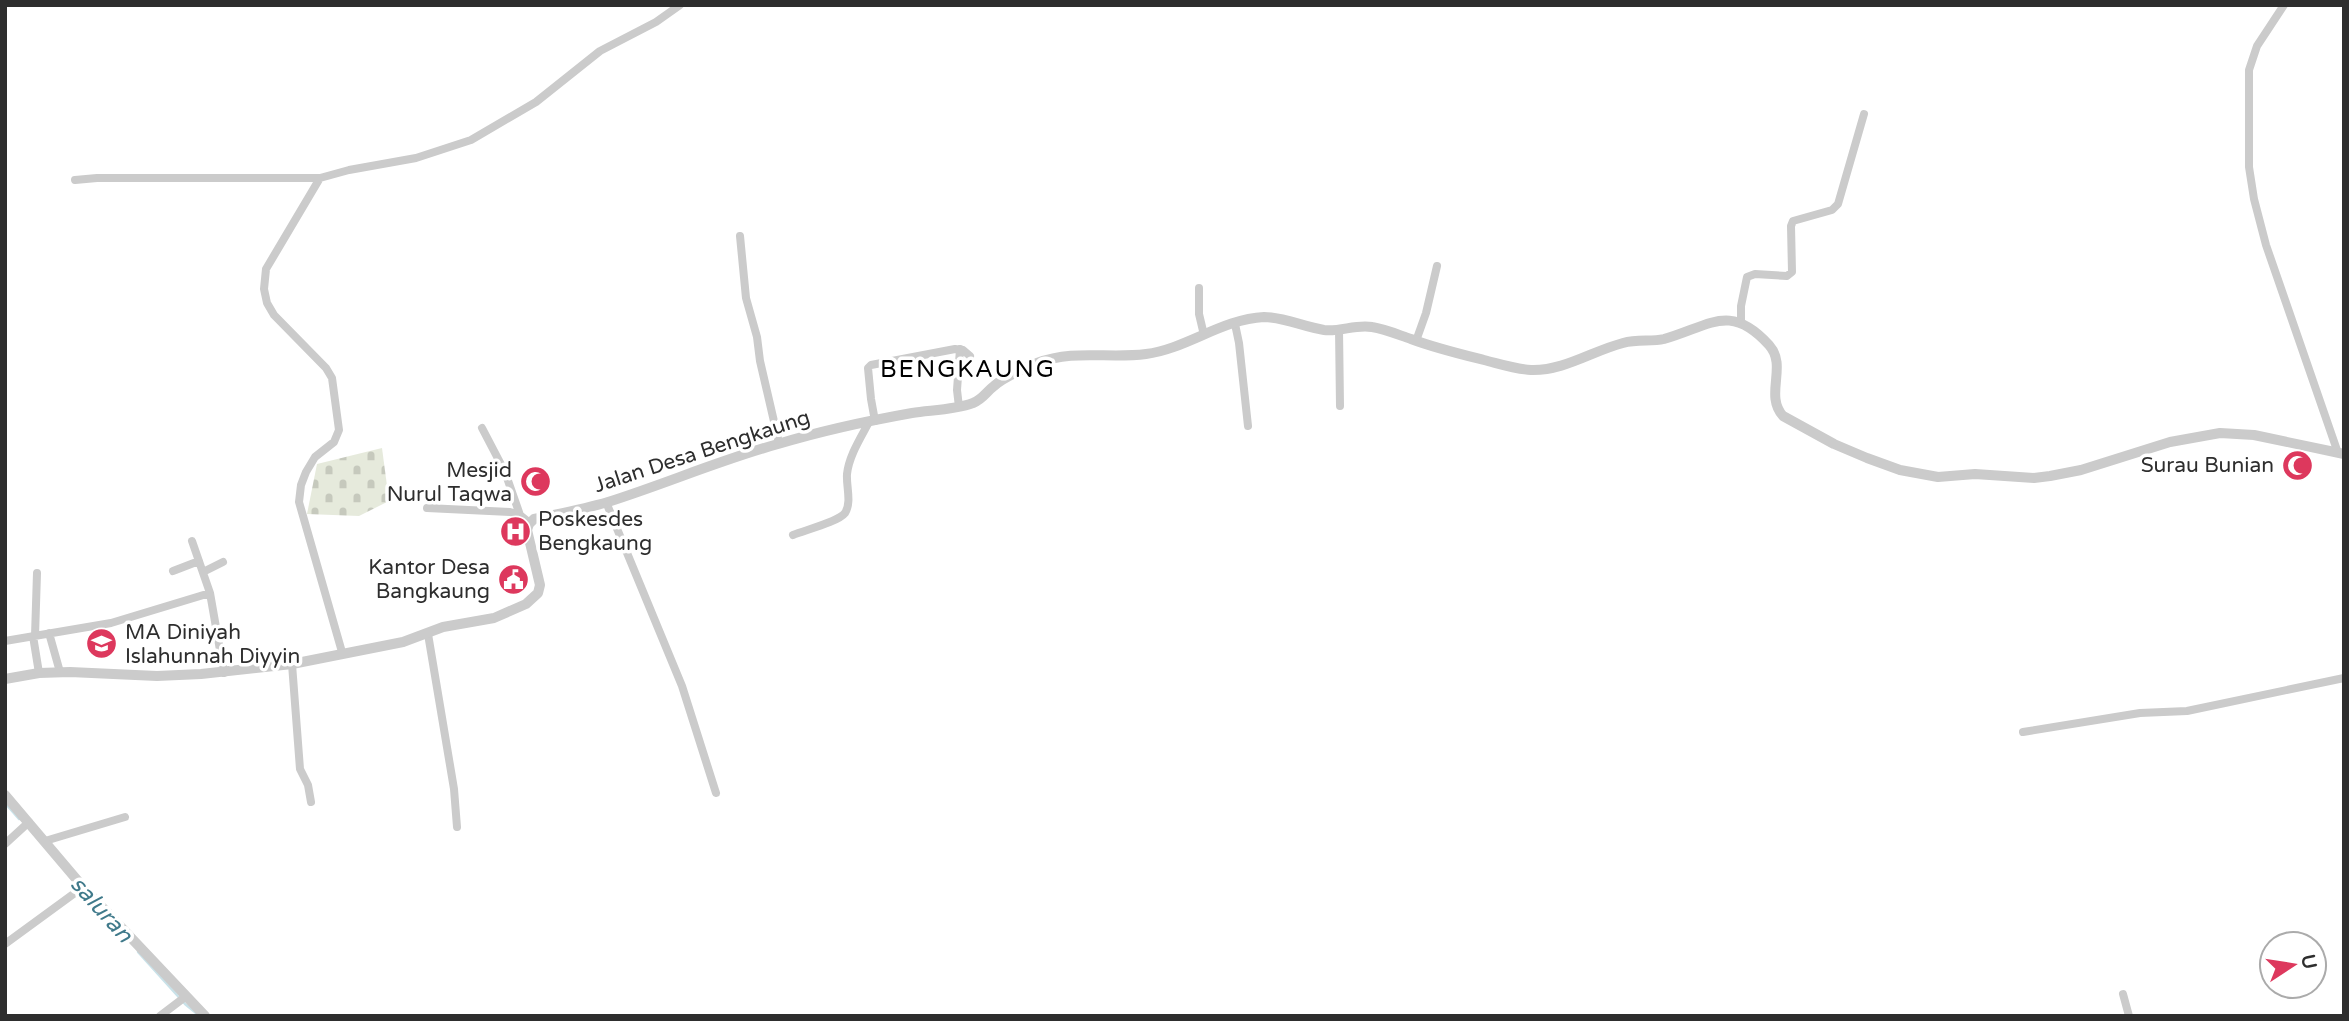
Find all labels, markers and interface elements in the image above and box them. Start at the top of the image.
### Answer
district label: BENGKAUNG [880,355,1056,384]
street label: Jalan Desa Bengkaung [591,405,813,498]
mosque icon: Surau Bunian [2280,448,2314,482]
place label: Surau Bunian [2141,453,2274,478]
place label: Mesjid Nurul Taqwa [387,458,512,507]
mosque icon: Mesjid Nurul Taqwa [518,465,552,499]
place label: Poskesdes Bengkaung [538,507,652,556]
hospital icon: Poskesdes Bengkaung [498,514,532,548]
place label: Kantor Desa Bangkaung [368,555,490,604]
public building icon: Kantor Desa Bangkaung [496,562,530,596]
place label: MA Diniyah Islahunnah Diyyin [125,620,300,669]
school or university icon: MA Diniyah Islahunnah Diyyin [85,627,119,661]
water label: saluran [64,871,139,949]
north arrow [2258,930,2328,1000]
text: U [2296,952,2321,971]

